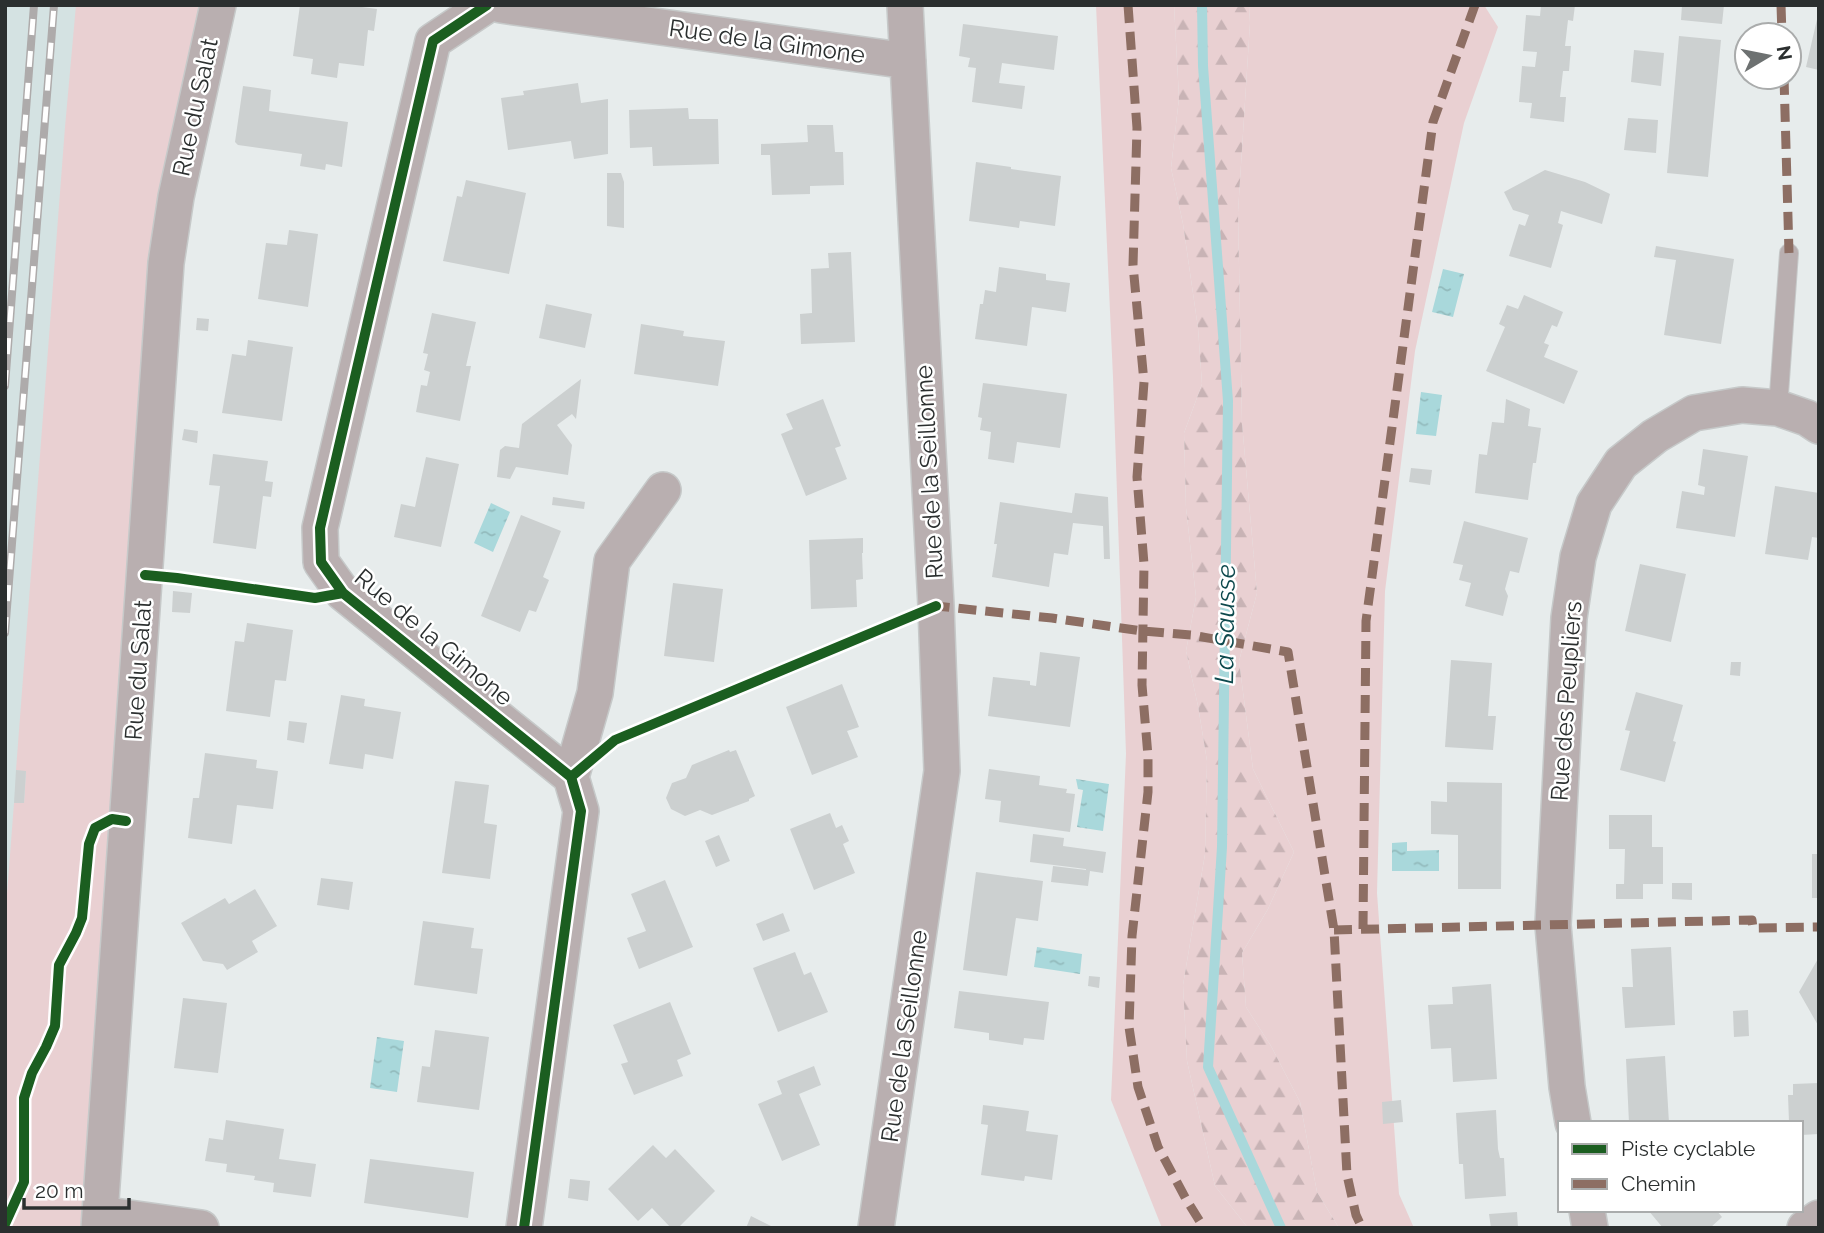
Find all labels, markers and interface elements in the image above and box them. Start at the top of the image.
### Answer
street label: Rue de la Gimone [667,13,867,69]
north arrow [1733,21,1803,91]
street label: Rue du Salat [166,35,224,179]
text: N [1773,44,1797,62]
street label: Rue de la Seillonne [909,364,949,580]
street label: Rue de la Gimone [349,562,519,712]
water label: La Sausse [1209,564,1241,684]
street label: Rue du Salat [119,599,157,741]
street label: Rue des Peupliers [1545,600,1587,802]
street label: Rue de la Seillonne [875,928,933,1144]
legend [1558,1121,1803,1212]
text: Piste cyclable [1621,1136,1755,1161]
scale bar [24,1166,130,1210]
text: Chemin [1621,1171,1696,1196]
text: 20 m [35,1178,83,1203]

